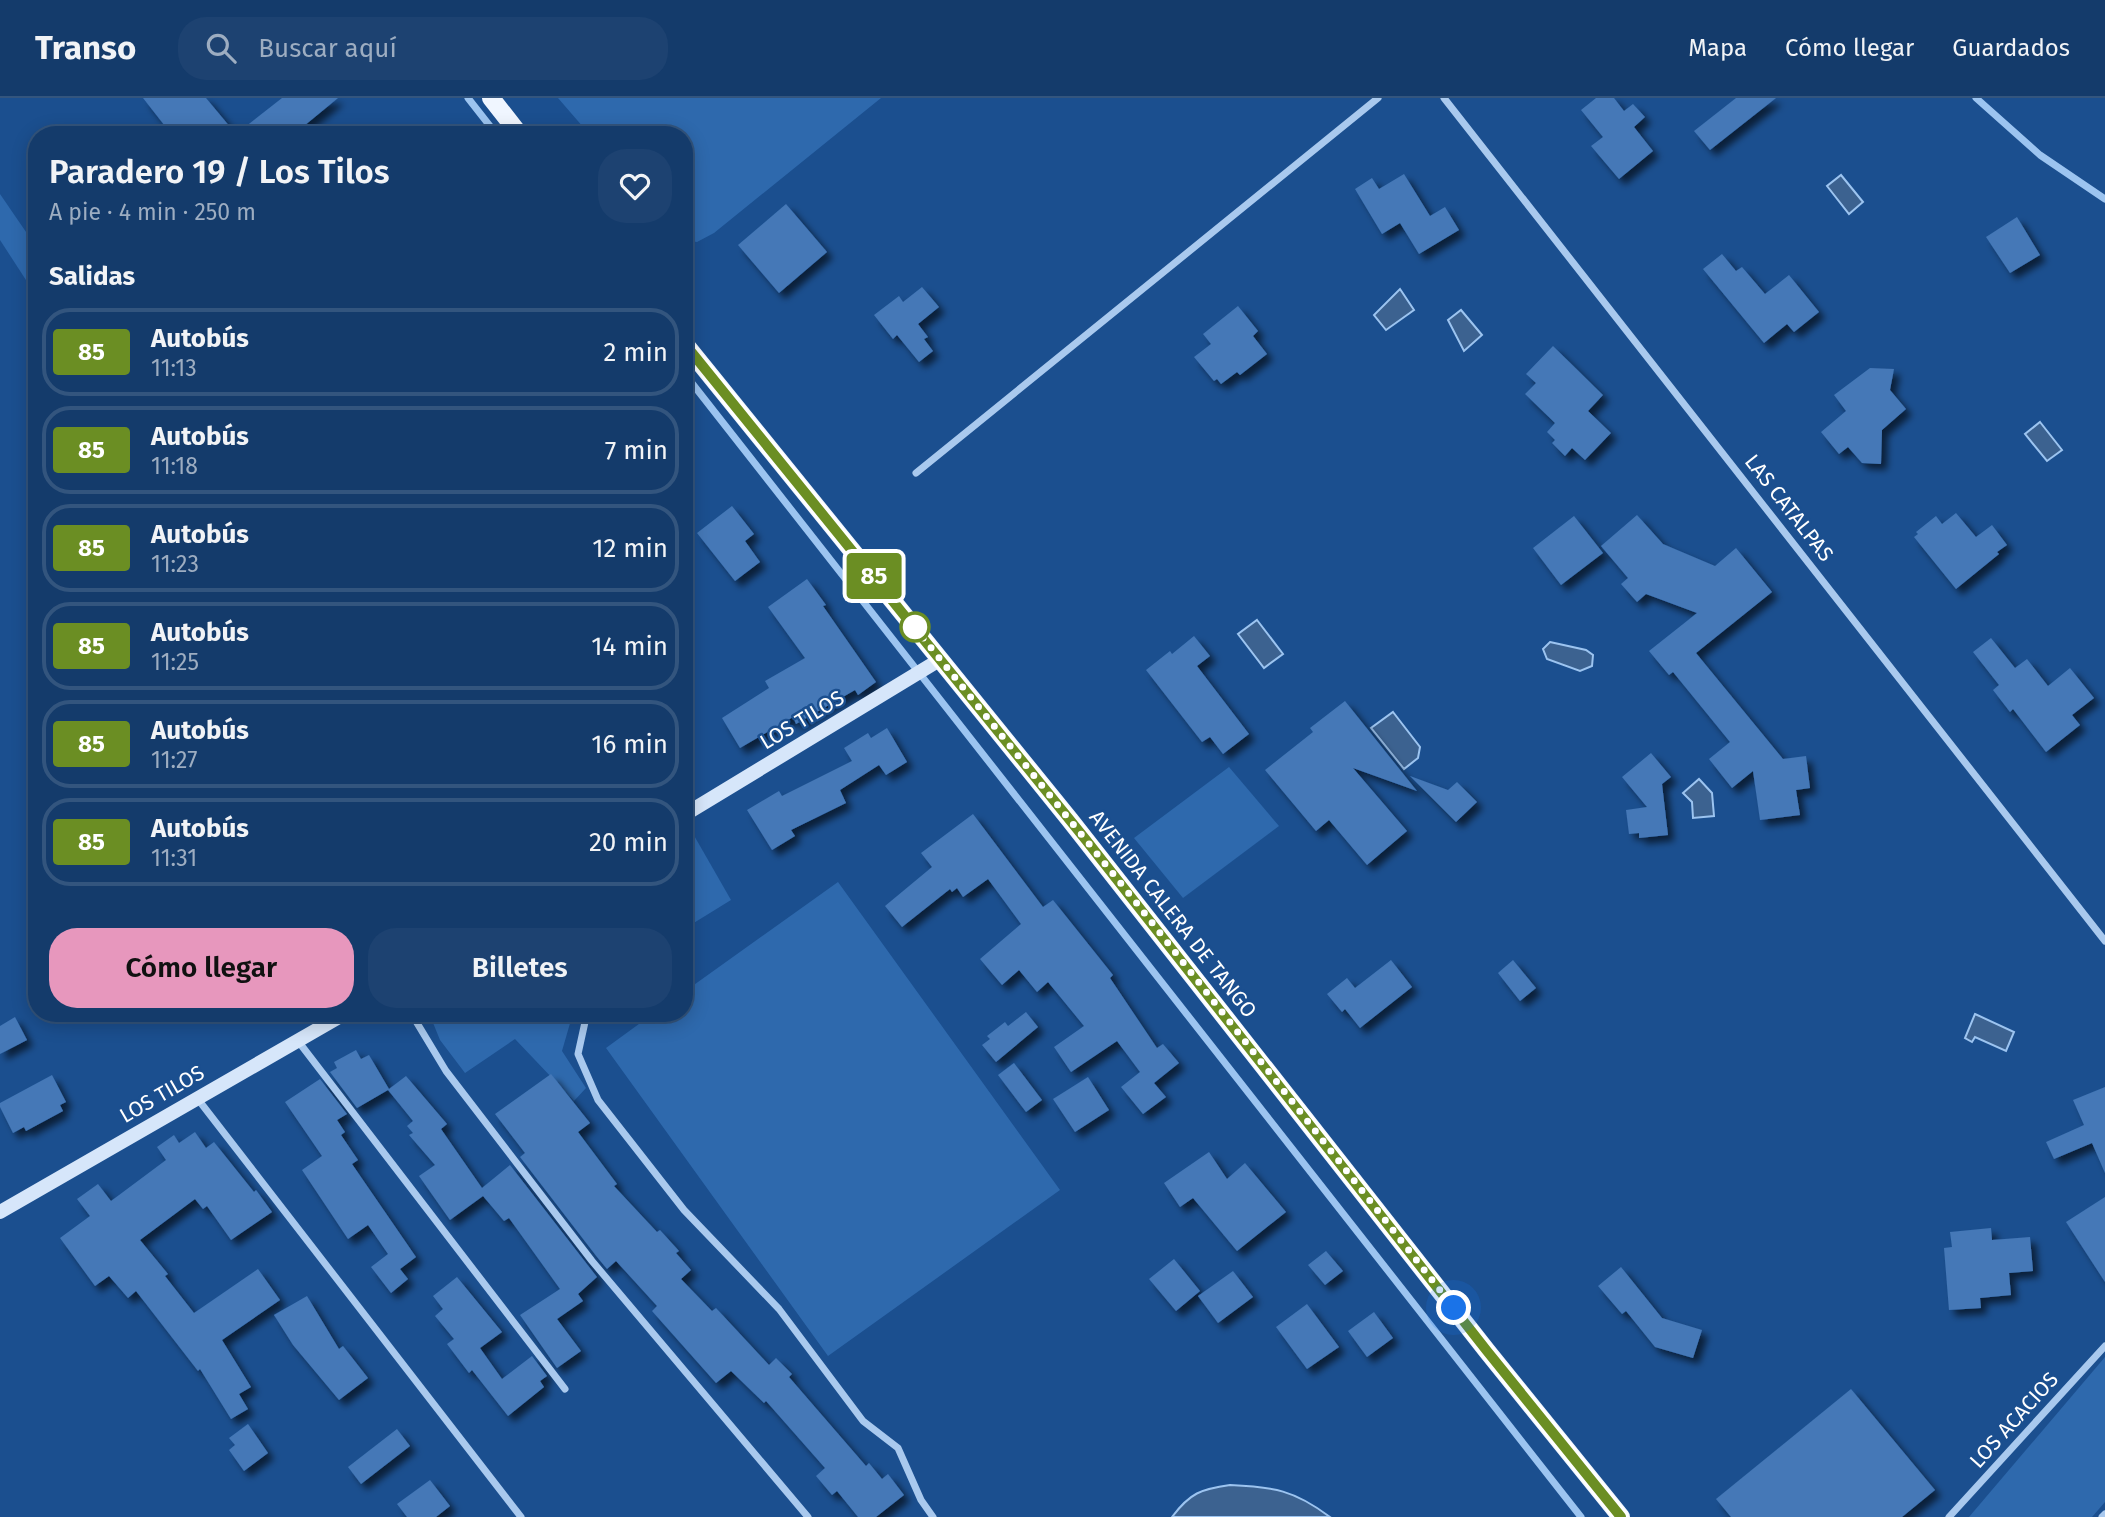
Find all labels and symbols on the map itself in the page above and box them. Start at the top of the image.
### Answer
street label: LAS CATALPAS [1739,449,1839,567]
line badge: 85 [842,553,906,599]
unlabelled marker [900,612,930,642]
street label: LOS TILOS [755,685,849,755]
street label: AVENIDA CALERA DE TANGO [1084,805,1262,1023]
street label: LOS TILOS [115,1059,209,1129]
your location [1436,1290,1471,1325]
street label: LOS ACACIOS [1964,1367,2064,1473]

